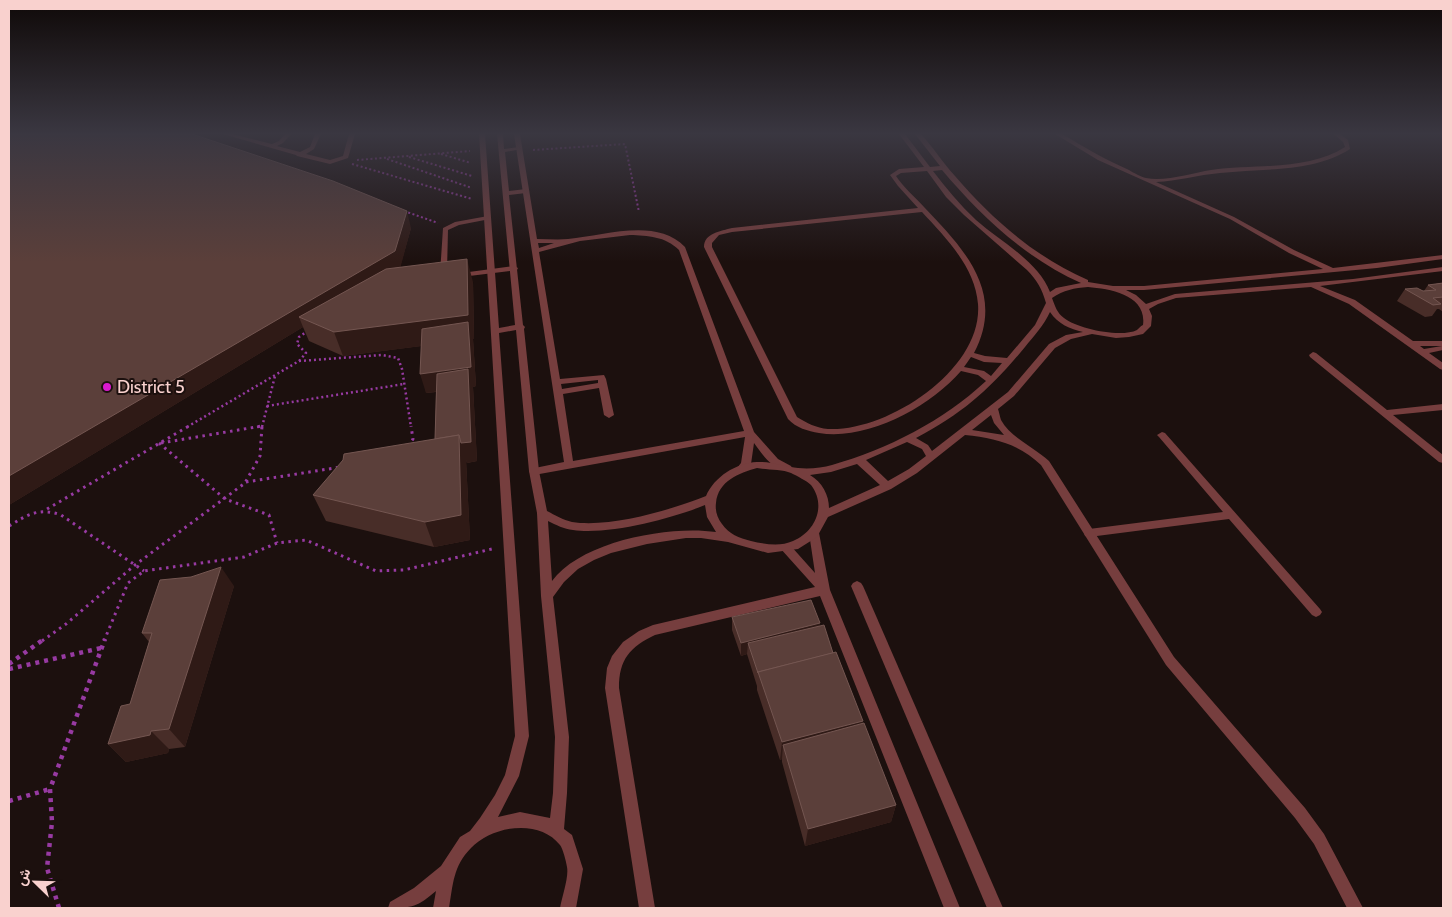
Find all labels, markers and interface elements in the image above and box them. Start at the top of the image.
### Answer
place label: District 5 [117,376,185,398]
marker: District 5 [101,381,113,393]
north arrow [10,857,60,907]
text: ش [11,866,35,888]

